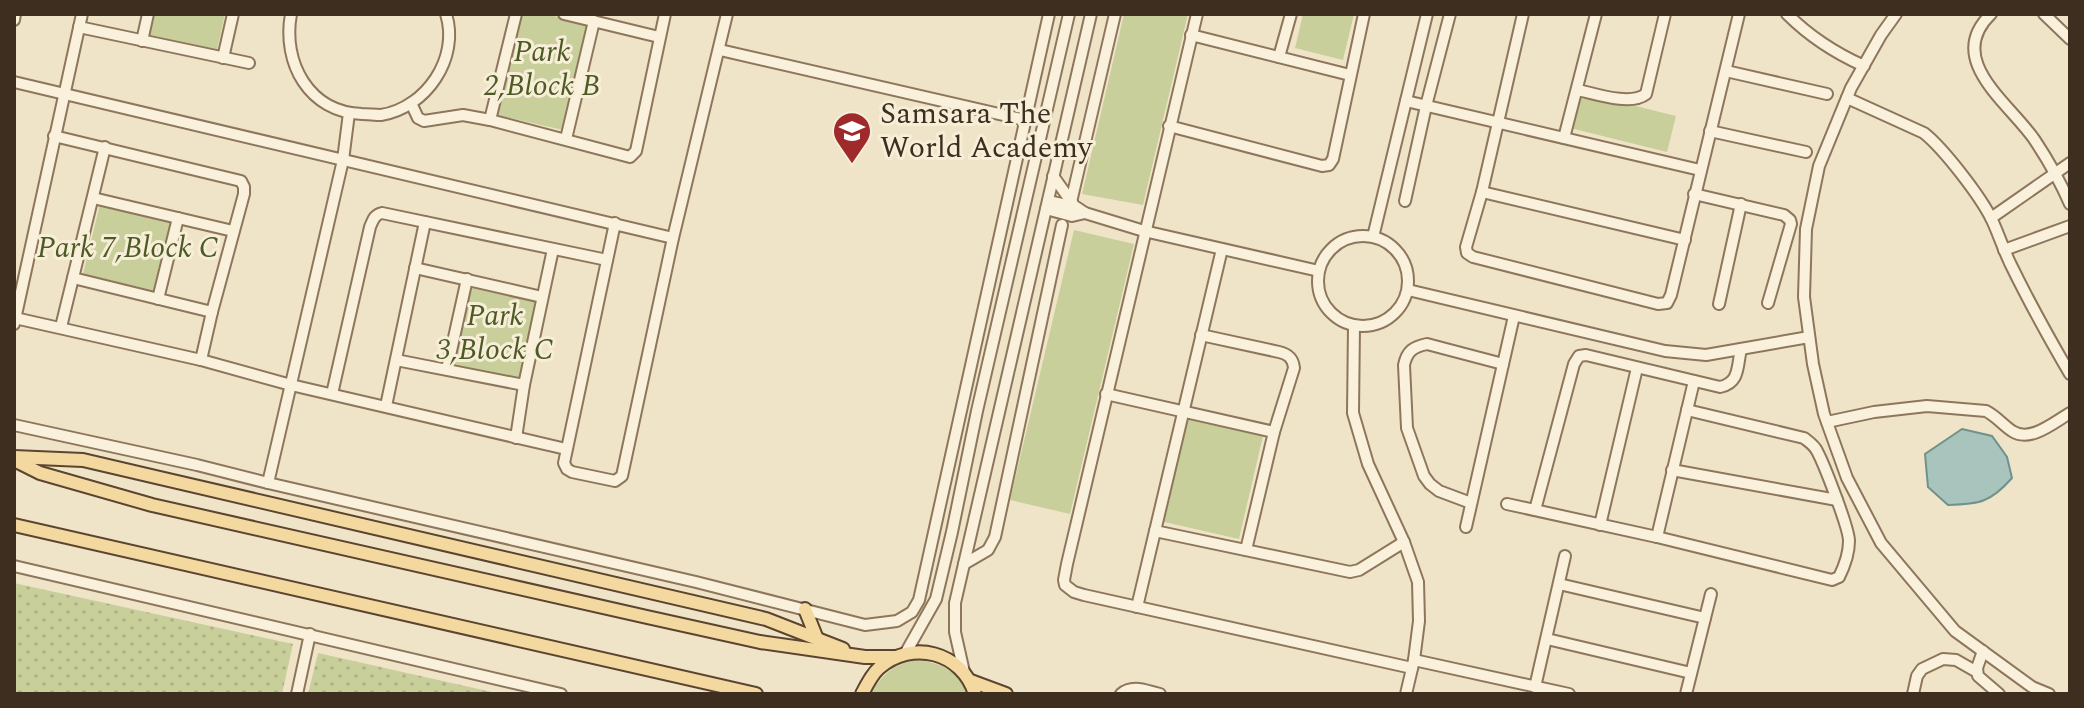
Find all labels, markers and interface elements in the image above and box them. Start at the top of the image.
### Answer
park label: Park 2,Block B [483,29,600,109]
place label: Samsara The World Academy [880,91,1094,171]
school or university icon: Samsara The World Academy [831,110,873,165]
park label: Park 7,Block C [37,225,219,271]
park label: Park 3,Block C [436,293,554,373]

